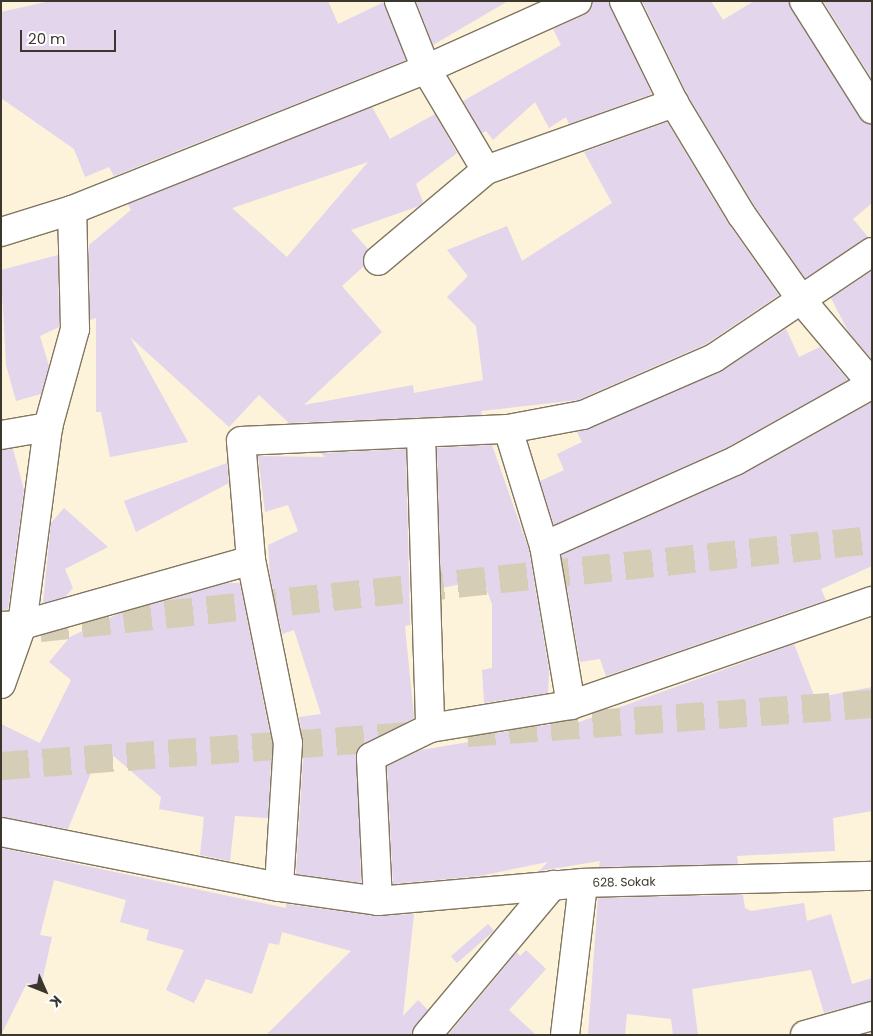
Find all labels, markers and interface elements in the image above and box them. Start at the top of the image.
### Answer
scale bar [22,20,119,52]
text: 20 m [28,28,66,49]
street label: 628. Sokak [592,874,656,890]
north arrow [20,966,70,1016]
text: K [45,991,66,1012]

